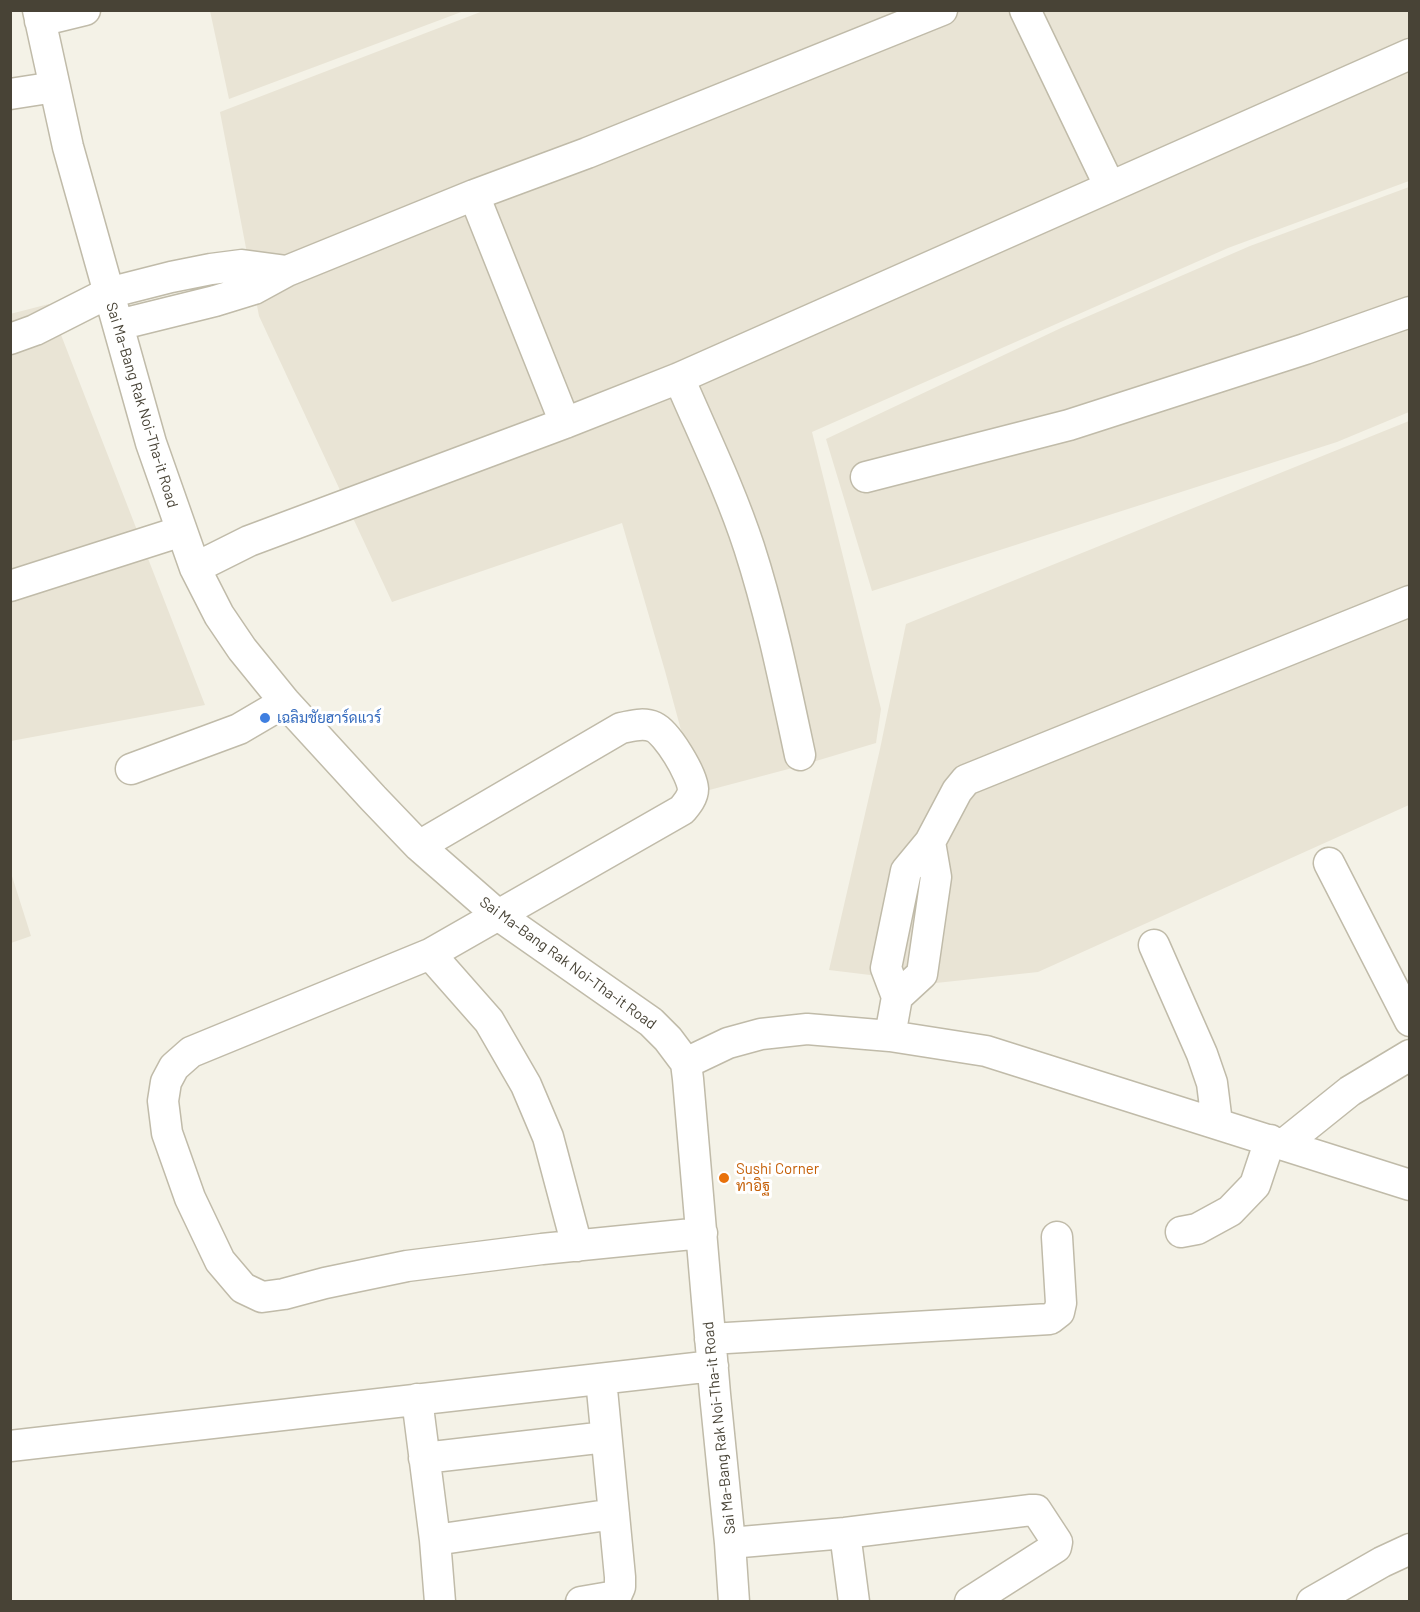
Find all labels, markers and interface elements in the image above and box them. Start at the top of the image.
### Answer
street label: Sai Ma-Bang Rak Noi-Tha-it Road [102,300,182,510]
place label: เฉลิมชัยฮาร์ดแวร์ [277,709,381,727]
marker: เฉลิมชัยฮาร์ดแวร์ [258,711,272,725]
street label: Sai Ma-Bang Rak Noi-Tha-it Road [476,893,660,1033]
place label: Sushi Corner ท่าอิฐ [736,1160,819,1195]
marker: Sushi Corner ท่าอิฐ [717,1171,731,1185]
street label: Sai Ma-Bang Rak Noi-Tha-it Road [699,1321,739,1535]

